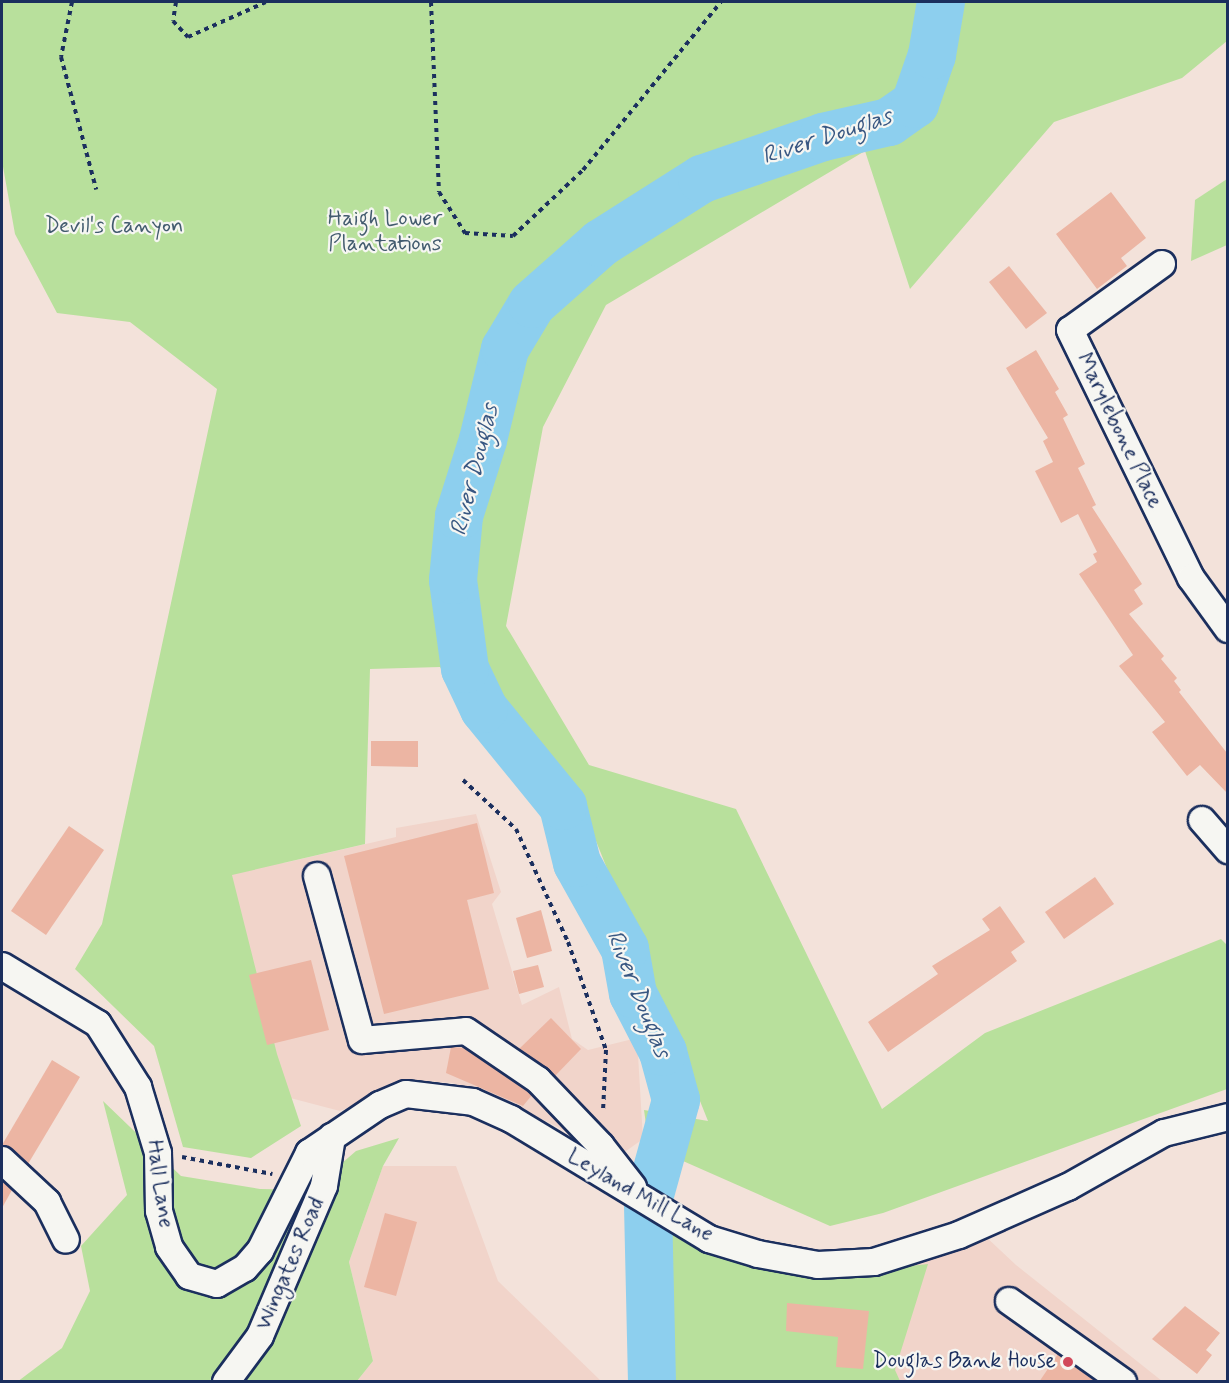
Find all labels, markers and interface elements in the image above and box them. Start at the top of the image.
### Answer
water label: River Douglas [758,102,896,172]
park label: Haigh Lower Plantations [328,206,442,258]
park label: Devil's Canyon [47,214,181,240]
street label: Marylebone Place [1070,349,1168,513]
water label: River Douglas [445,401,505,539]
water label: River Douglas [599,926,677,1062]
street label: Hall Lane [140,1138,178,1230]
street label: Leyland Mill Lane [562,1143,718,1249]
street label: Wingates Road [251,1194,331,1334]
place label: Douglas Bank House [874,1349,1056,1375]
marker: Douglas Bank House [1061,1355,1075,1369]

